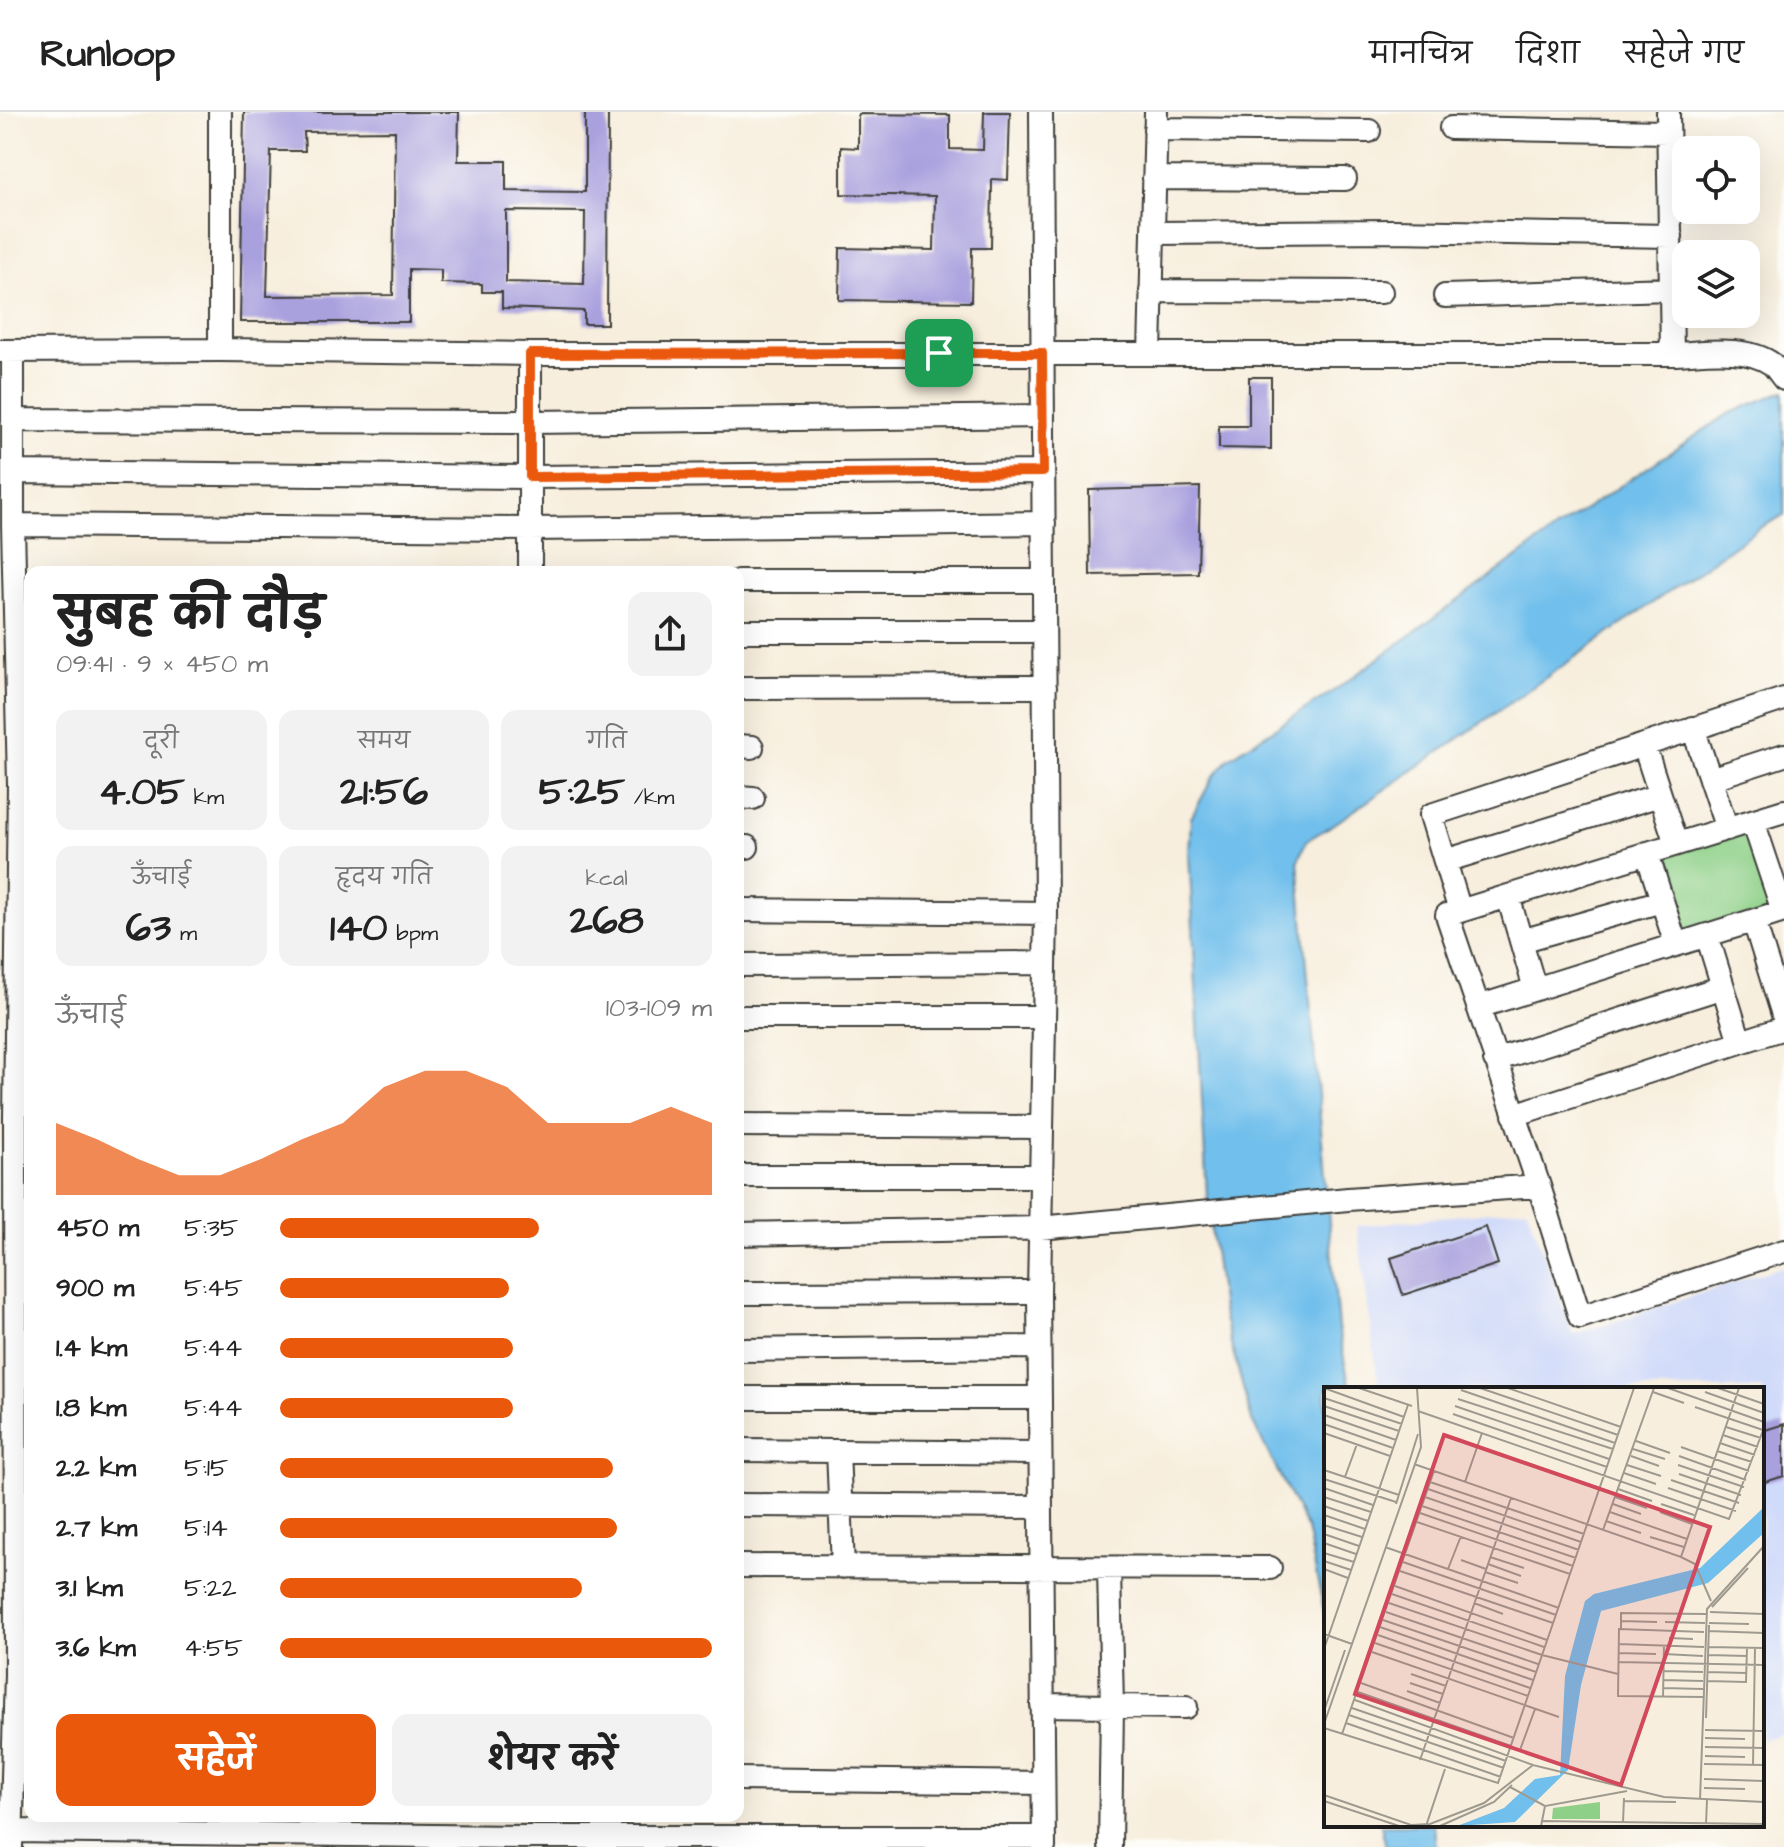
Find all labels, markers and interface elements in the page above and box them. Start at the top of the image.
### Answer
text: Runloop [40,29,175,81]
text: मानचित्र [1369,35,1472,74]
text: दिशा [1516,35,1580,74]
text: सहेजे गए [1624,35,1744,74]
map controls [1672,136,1760,328]
button: locate [1672,136,1760,224]
button: layers [1672,240,1760,328]
pin [905,319,973,387]
icon: arrive [917,331,961,375]
text: सुबह की दौड़ [56,585,324,646]
button: share [628,592,712,676]
text: 09:41 · 9 × 450 m [56,646,268,682]
text: दूरी [144,726,179,757]
text: समय [358,726,410,757]
text: गति [587,726,627,757]
text: 4.05 [98,765,185,820]
text: 21:56 [340,765,428,820]
text: 5:25 [539,765,625,820]
text: km [185,782,224,813]
text: /km [625,782,675,813]
text: ऊँचाई [132,862,191,893]
text: हृदय गति [336,862,432,893]
text: kcal [586,863,628,894]
text: 268 [570,894,644,949]
text: 63 [126,901,171,956]
text: 140 [330,901,388,956]
text: m [171,918,197,949]
text: bpm [388,918,438,949]
text: 103–109 m [606,990,712,1026]
text: ऊँचाई [56,997,126,1033]
text: 450 m [56,1210,139,1246]
text: 5:35 [184,1210,238,1246]
text: 900 m [56,1270,134,1306]
text: 5:45 [184,1270,243,1306]
text: 1.4 km [56,1330,127,1366]
text: 5:44 [184,1330,242,1366]
inset map [1324,1387,1764,1827]
text: 1.8 km [56,1390,126,1426]
text: 5:44 [184,1390,242,1426]
text: 2.2 km [56,1450,136,1486]
text: 5:15 [184,1450,228,1486]
text: 2.7 km [56,1510,137,1546]
text: 5:14 [184,1510,228,1546]
text: 3.1 km [56,1570,123,1606]
text: 5:22 [184,1570,237,1606]
text: 3.6 km [56,1630,136,1666]
text: 4:55 [184,1630,243,1666]
button: सहेजें [56,1714,376,1806]
button: शेयर करें [392,1714,712,1806]

